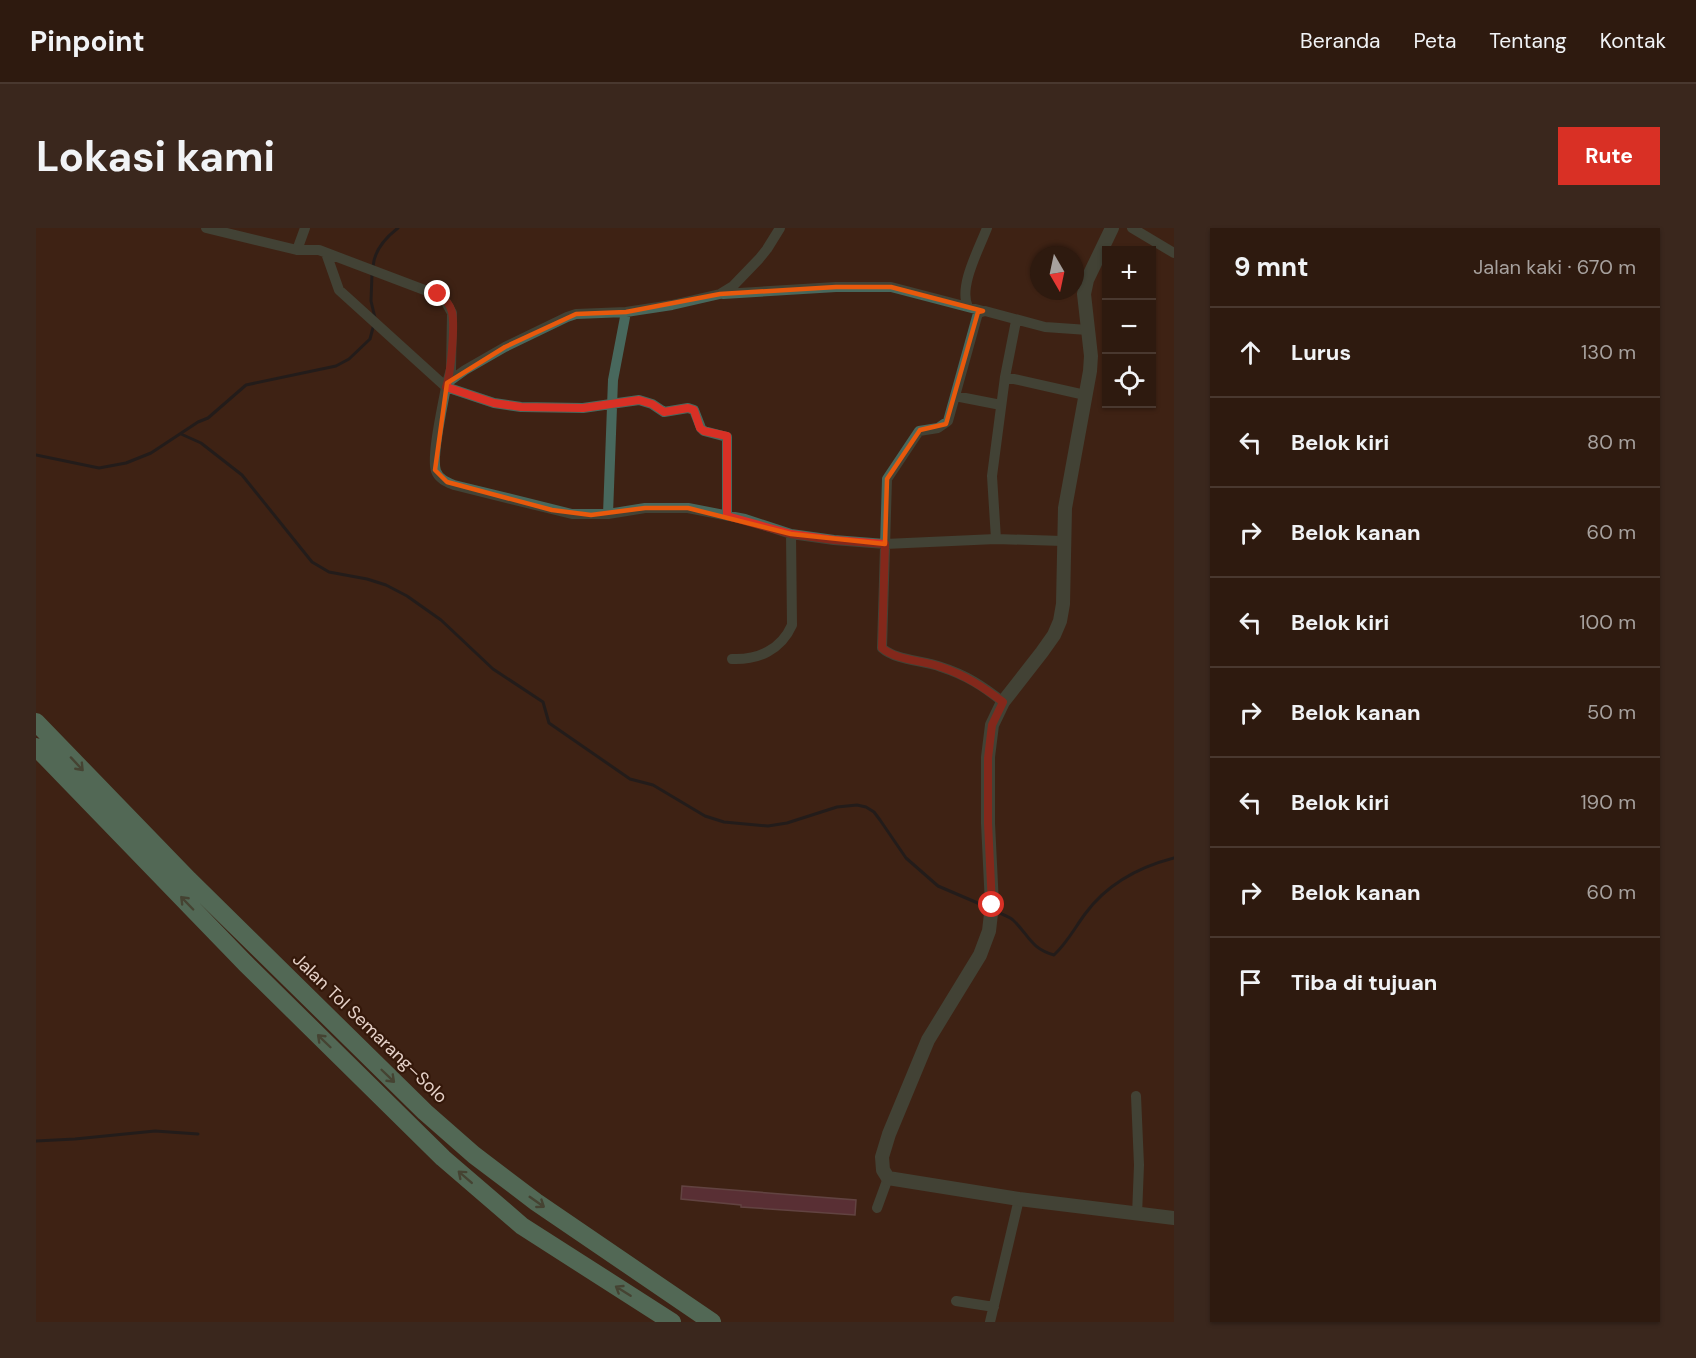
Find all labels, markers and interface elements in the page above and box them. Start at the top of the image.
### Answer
text: Pinpoint [30,23,145,60]
text: Beranda [1300,27,1381,55]
text: Peta [1414,27,1456,55]
text: Tentang [1489,27,1567,55]
text: Kontak [1600,27,1666,55]
button: Rute [1558,127,1660,185]
text: Lokasi kami [36,129,275,184]
north arrow [1030,246,1084,300]
map controls [1102,246,1156,408]
button: + [1102,246,1156,300]
text: 9 mnt [1234,250,1308,284]
text: Jalan kaki · 670 m [1473,254,1636,280]
route end [424,280,450,306]
button: − [1102,300,1156,354]
icon: ahead [1234,336,1267,369]
text: Lurus [1291,338,1351,367]
text: 130 m [1581,339,1636,365]
button: locate [1102,354,1156,408]
icon: left [1234,426,1267,459]
text: Belok kiri [1291,428,1389,457]
text: 80 m [1587,429,1636,455]
icon: right [1234,516,1267,549]
text: Belok kanan [1291,518,1421,547]
text: 60 m [1587,519,1636,545]
icon: left [1234,606,1267,639]
text: Belok kiri [1291,608,1389,637]
text: 100 m [1579,609,1636,635]
icon: right [1234,696,1267,729]
text: Belok kanan [1291,698,1421,727]
text: 50 m [1587,699,1636,725]
one-way arrow [70,756,84,771]
icon: left [1234,786,1267,819]
text: Belok kiri [1291,788,1389,817]
text: 190 m [1580,789,1636,815]
icon: right [1234,876,1267,909]
text: Belok kanan [1291,878,1421,907]
text: 60 m [1587,879,1636,905]
route start [978,891,1004,917]
one-way arrow [180,896,194,911]
street label: Jalan Tol Semarang–Solo [287,948,453,1108]
icon: arrive [1234,966,1267,999]
text: Tiba di tujuan [1291,968,1437,997]
one-way arrow [317,1034,332,1049]
one-way arrow [381,1069,396,1084]
one-way arrow [457,1170,473,1183]
one-way arrow [529,1196,545,1208]
one-way arrow [614,1284,631,1297]

